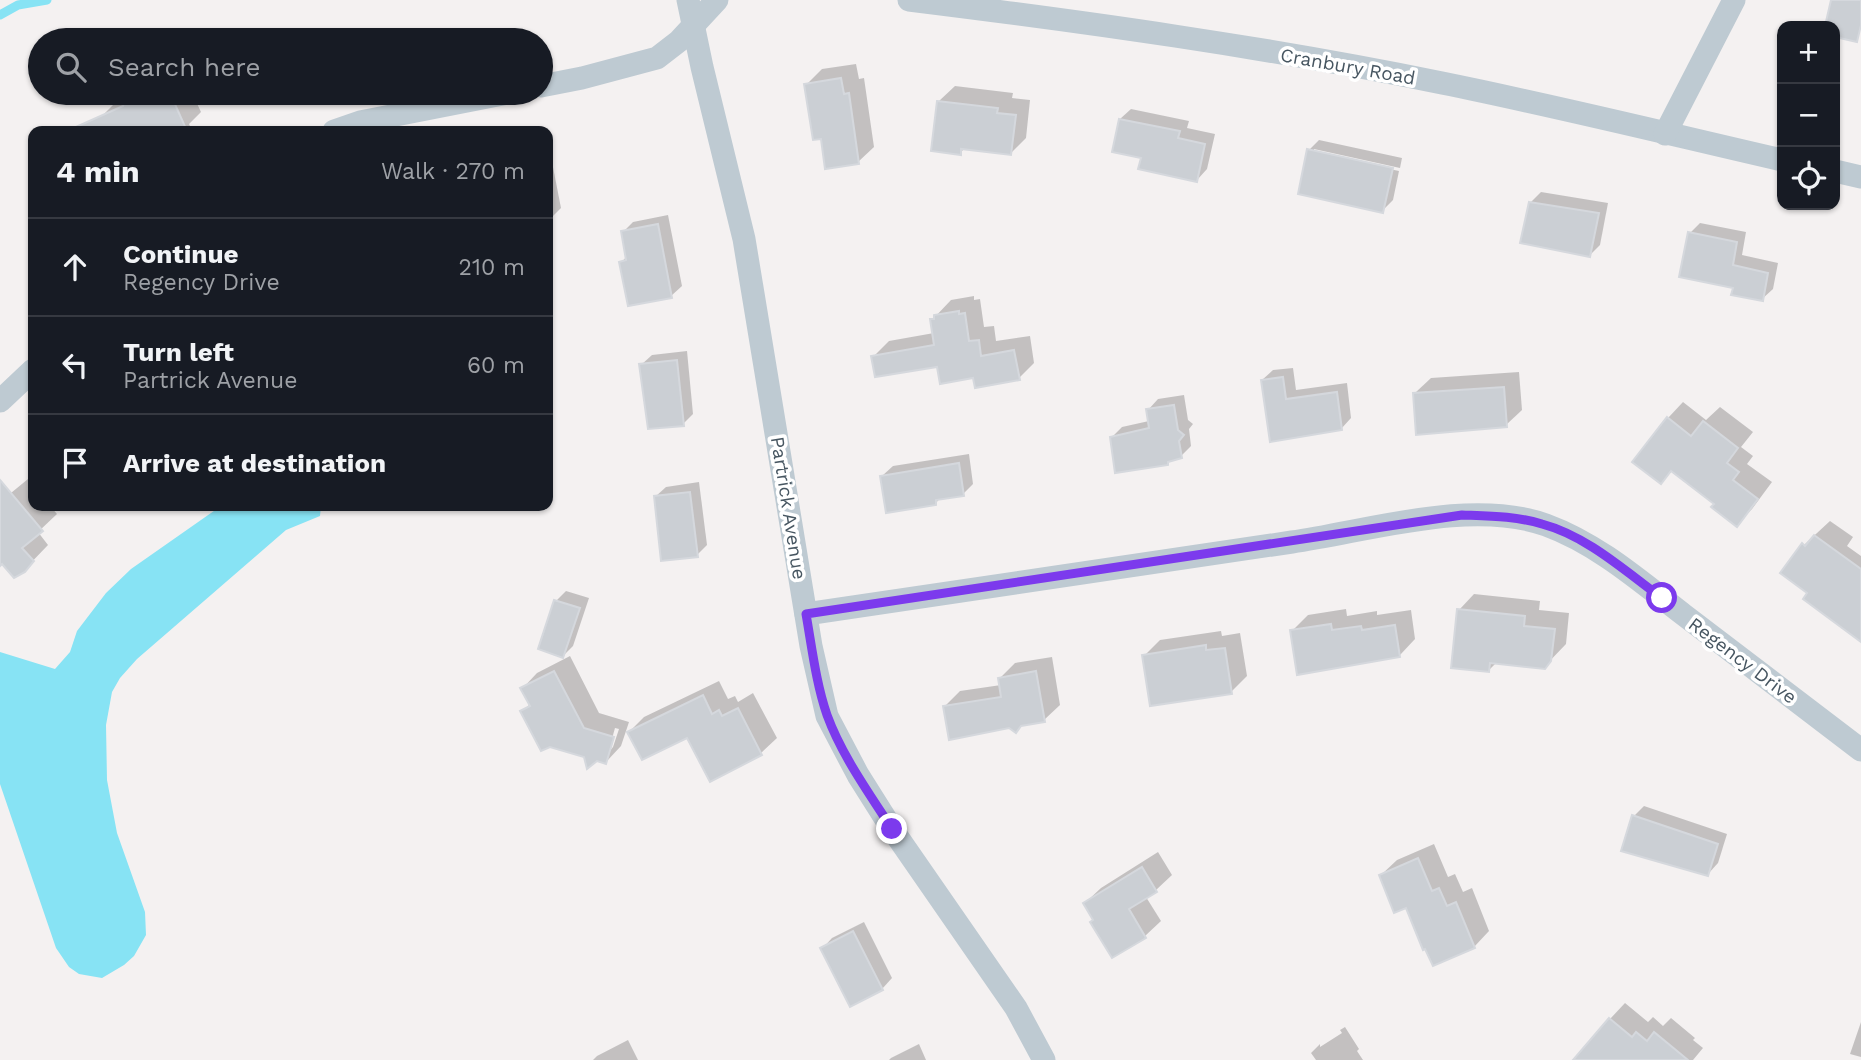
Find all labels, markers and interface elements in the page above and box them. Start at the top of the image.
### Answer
map controls [1777,21,1840,210]
button: + [1777,21,1840,84]
search box [28,28,553,105]
street label: Cranbury Road [1279,43,1417,90]
icon: search [52,48,90,86]
text: Search here [108,52,260,82]
button: − [1777,84,1840,147]
button: locate [1777,147,1840,210]
text: 4 min [56,154,140,189]
text: Walk · 270 m [381,158,525,185]
text: Continue [123,239,239,269]
icon: ahead [56,248,94,286]
text: 210 m [459,254,525,281]
text: Regency Drive [123,269,280,296]
text: Turn left [123,337,234,367]
icon: left [56,346,94,384]
text: 60 m [467,352,525,379]
text: Partrick Avenue [123,367,298,394]
street label: Partrick Avenue [766,435,811,581]
icon: arrive [56,444,94,482]
text: Arrive at destination [123,448,386,478]
route start [1646,582,1677,613]
street label: Regency Drive [1684,612,1801,709]
route end [876,813,907,844]

